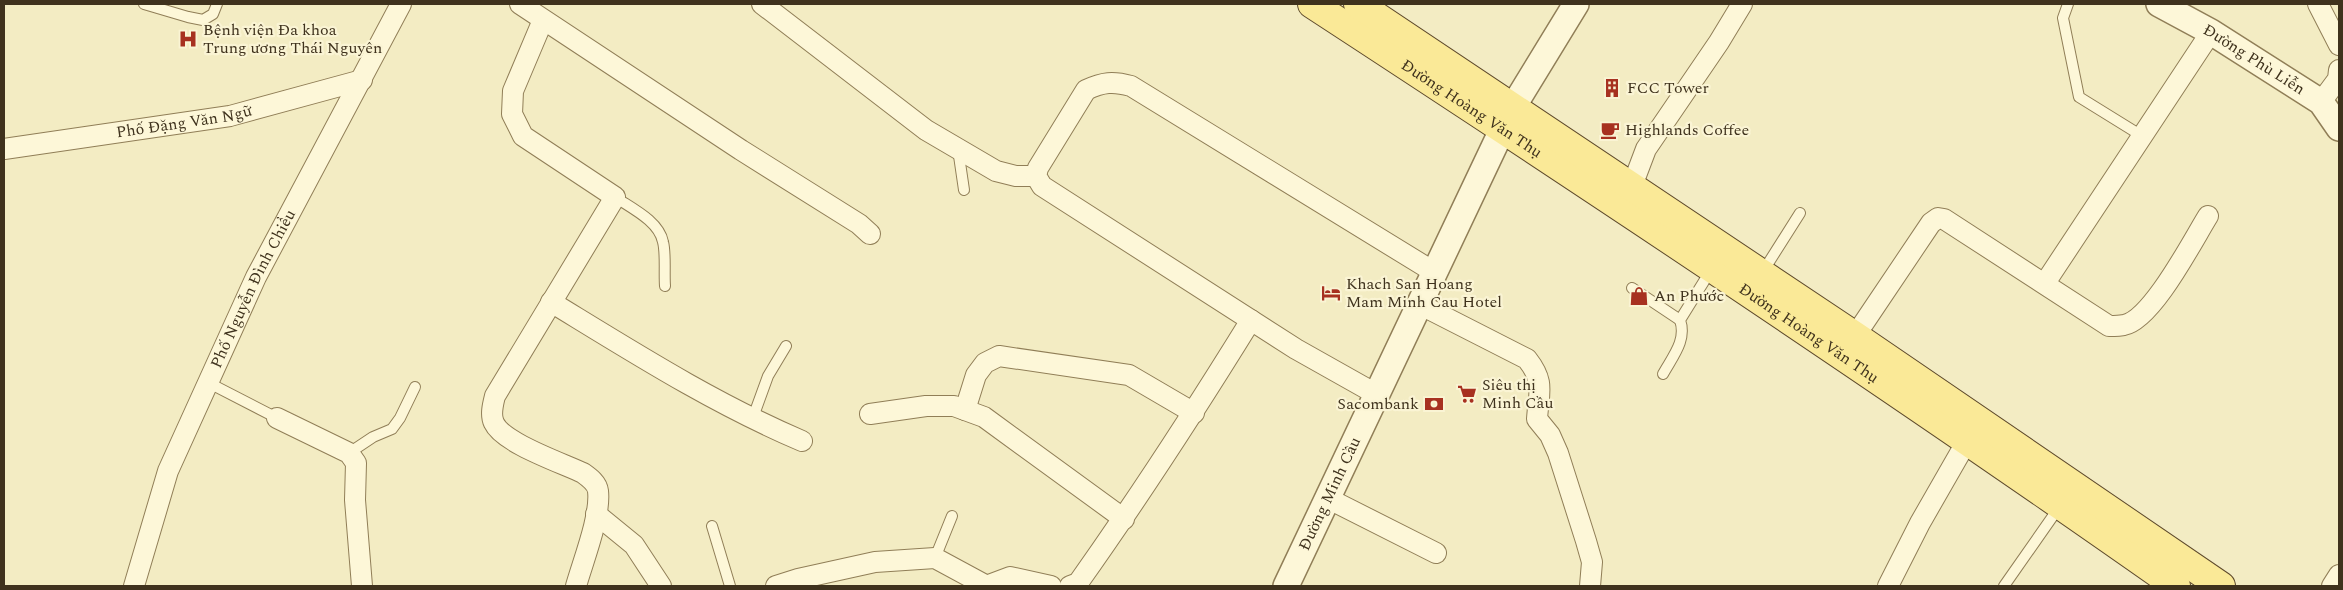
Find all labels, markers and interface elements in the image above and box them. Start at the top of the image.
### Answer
place label: Bệnh viện Đa khoa Trung ương Thái Nguyên [203,18,382,60]
street label: Đường Phù Liễn [2199,18,2310,101]
hospital icon: Bệnh viện Đa khoa Trung ương Thái Nguyên [177,28,199,50]
street label: Đường Hoàng Văn Thụ [1396,53,1547,164]
place label: FCC Tower [1627,76,1709,100]
building icon: FCC Tower [1601,77,1623,99]
street label: Phố Đặng Văn Ngữ [114,98,256,144]
place label: Highlands Coffee [1625,118,1749,142]
cafe icon: Highlands Coffee [1599,119,1621,141]
street label: Phố Nguyễn Đình Chiểu [204,205,302,372]
place label: Khach San Hoang Mam Minh Cau Hotel [1346,272,1502,314]
street label: Đường Hoàng Văn Thụ [1734,277,1884,389]
hotel icon: Khach San Hoang Mam Minh Cau Hotel [1320,282,1342,304]
place label: An Phước [1654,284,1724,308]
shop icon: An Phước [1628,285,1650,307]
place label: Siêu thị Minh Cầu [1482,373,1553,415]
supermarket icon: Siêu thị Minh Cầu [1456,383,1478,405]
place label: Sacombank [1337,392,1419,416]
bank icon: Sacombank [1423,393,1445,415]
street label: Đường Minh Cầu [1292,433,1367,555]

